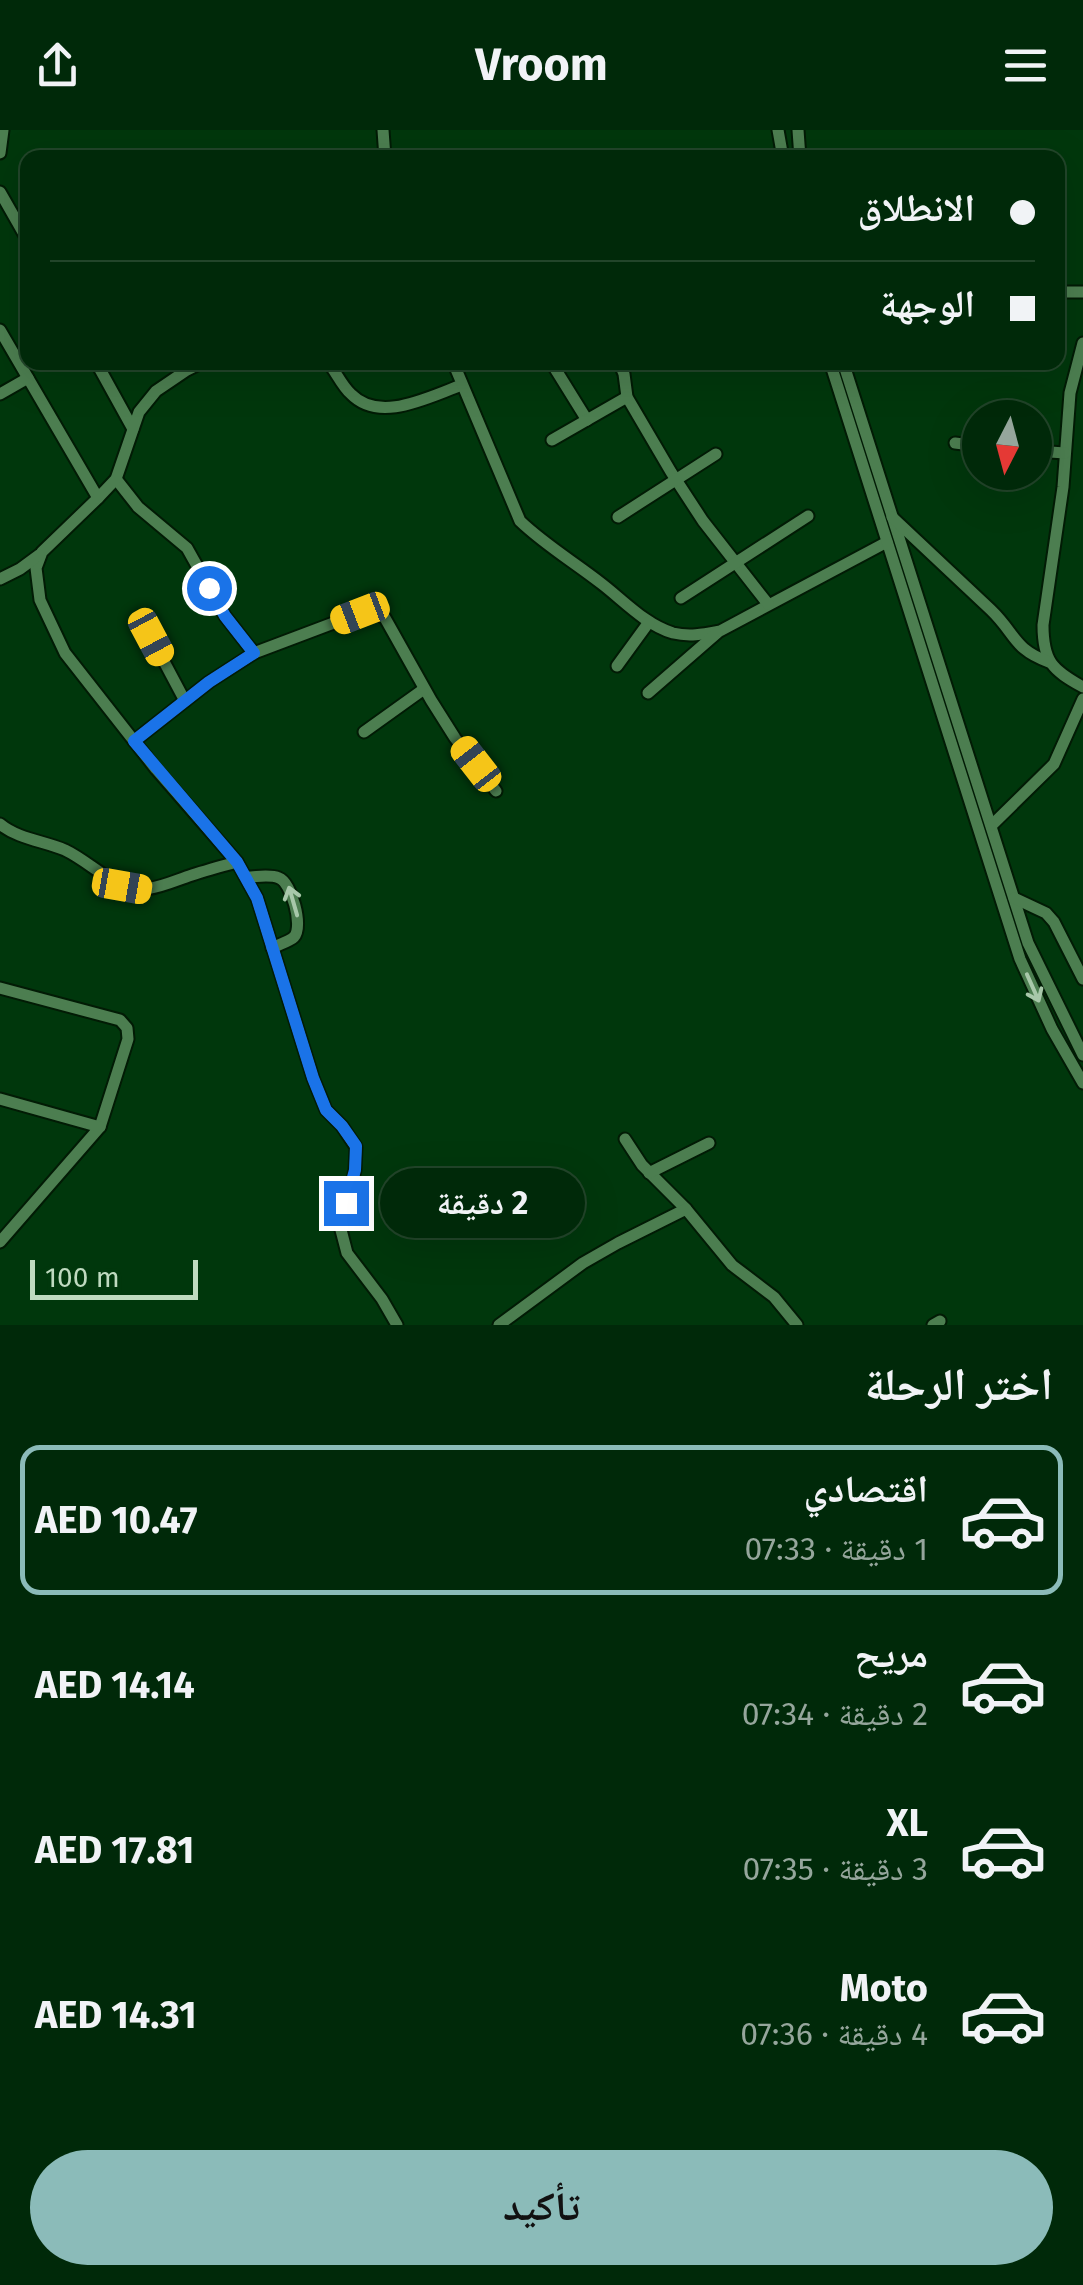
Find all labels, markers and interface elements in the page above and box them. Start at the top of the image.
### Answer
icon: share [30,38,85,93]
text: Vroom [475,38,608,92]
icon: menu [998,38,1053,93]
text: الانطلاق [857,185,975,231]
text: الوجهة [880,281,975,327]
north arrow [962,400,1052,490]
map controls [962,400,1052,490]
route start [187,566,232,611]
car [327,588,393,638]
car [124,603,178,671]
car [446,731,506,797]
car [90,866,154,906]
one-way arrow [283,886,301,918]
one-way arrow [1025,972,1043,1003]
callout: 2 دقيقة [381,1168,586,1238]
route end [324,1181,369,1226]
text: 2 دقيقة [437,1184,528,1222]
scale bar [30,1255,198,1300]
text: 100 m [45,1261,120,1294]
text: اختر الرحلة [865,1358,1053,1412]
text: اقتصادي [804,1466,928,1512]
icon: car [958,1475,1048,1565]
text: AED 10.47 [35,1497,198,1543]
text: 1 دقيقة · 07:33 [745,1530,928,1568]
text: مريح [854,1631,928,1677]
icon: car [958,1640,1048,1730]
text: AED 14.14 [35,1662,195,1708]
text: 2 دقيقة · 07:34 [742,1695,928,1733]
text: XL [886,1800,928,1846]
icon: car [958,1805,1048,1895]
text: AED 17.81 [35,1827,194,1873]
text: 3 دقيقة · 07:35 [742,1850,928,1888]
text: Moto [840,1965,928,2011]
icon: car [958,1970,1048,2060]
text: AED 14.31 [35,1992,197,2038]
text: 4 دقيقة · 07:36 [740,2015,928,2053]
button: تأكيد [30,2150,1053,2265]

